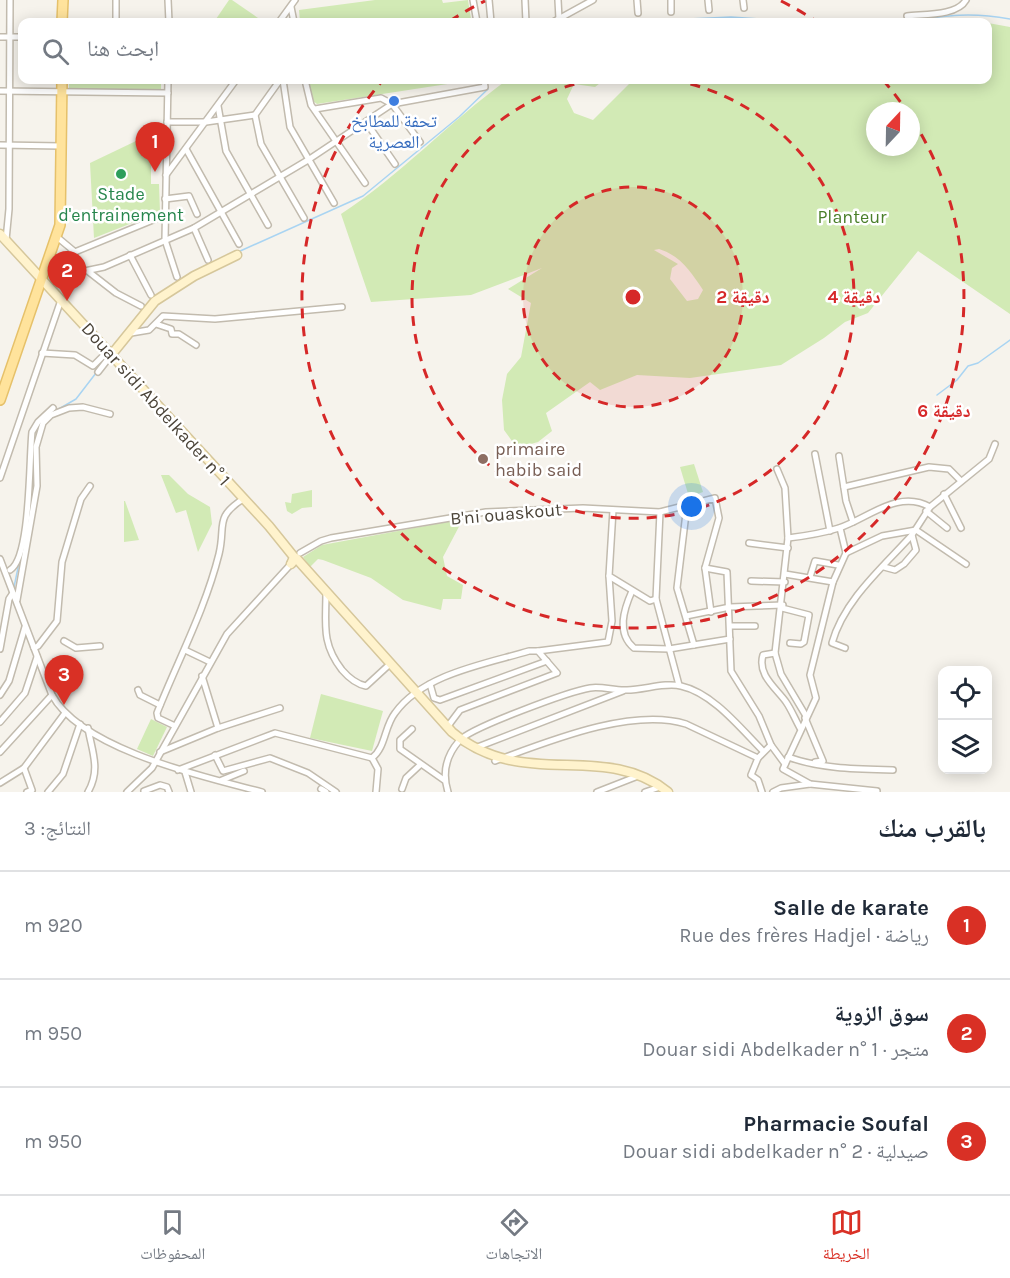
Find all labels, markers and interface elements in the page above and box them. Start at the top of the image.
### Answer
search box [18,18,992,84]
icon: search [39,35,72,68]
text: ابحث هنا [87,36,159,62]
marker: تحفة للمطابخ العصرية [387,94,401,108]
north arrow [866,102,920,156]
place label: تحفة للمطابخ العصرية [351,110,437,153]
pin: 1 [136,122,174,172]
marker: Stade d'entrainement [114,167,128,181]
place label: Stade d'entrainement [58,183,184,226]
park label: Planteur [817,206,887,228]
pin: 2 [48,252,86,301]
text: 2 دقيقة [716,286,770,308]
text: 4 دقيقة [827,286,881,308]
centre of rings [623,287,643,307]
street label: Douar sidi Abdelkader n° 1 [77,318,235,490]
text: 6 دقيقة [917,400,971,422]
place label: primaire habib said [495,438,582,481]
marker: primaire habib said [476,452,490,466]
your location [677,492,706,521]
street label: B'ni ouaskout [449,498,563,530]
pin: 3 [44,656,84,705]
map controls [938,666,992,774]
button: locate [938,666,992,720]
button: layers [938,720,992,774]
text: بالقرب منك [878,813,986,844]
text: النتائج: 3 [24,817,91,840]
text: Salle de karate [773,895,929,921]
text: 920 m [24,914,83,937]
text: 1 [963,914,970,937]
text: رياضة · Rue des frères Hadjel [679,924,929,947]
text: سوق الزوية [835,1001,929,1027]
text: 950 m [24,1022,82,1045]
text: 2 [960,1022,973,1045]
text: متجر · Douar sidi Abdelkader n° 1 [642,1038,929,1061]
text: Pharmacie Soufal [743,1111,929,1137]
text: 950 m [24,1130,82,1153]
text: 3 [960,1130,973,1153]
text: صيدلية · Douar sidi abdelkader n° 2 [623,1140,929,1163]
tab: المحفوظات [140,1206,205,1269]
tab: الاتجاهات [486,1206,542,1269]
tab: الخريطة [823,1206,870,1269]

